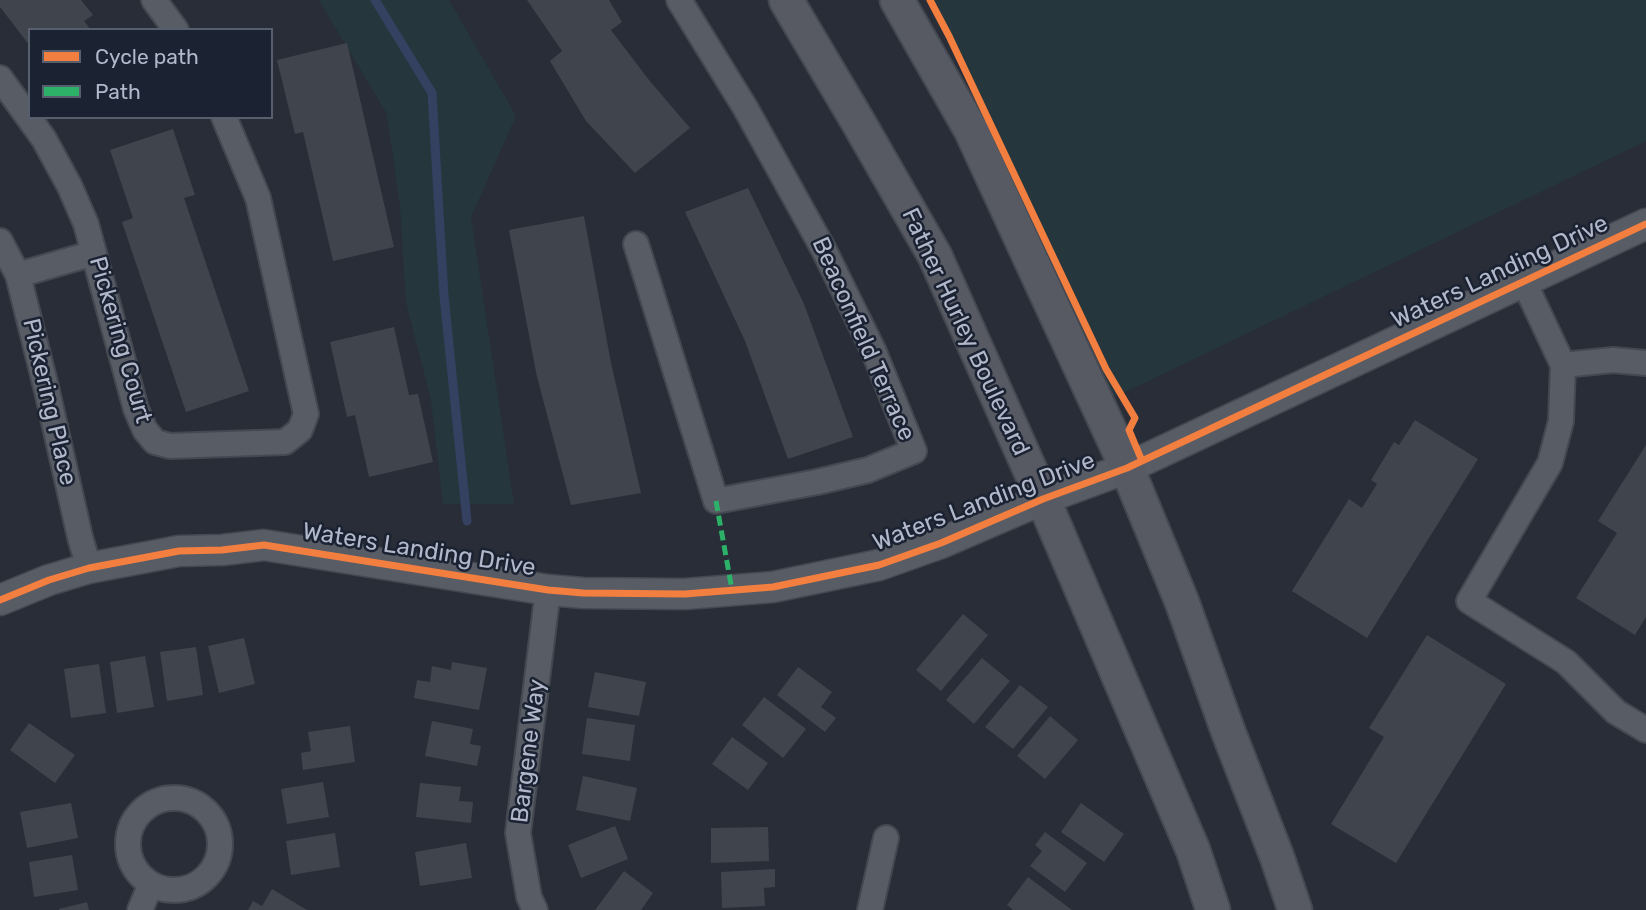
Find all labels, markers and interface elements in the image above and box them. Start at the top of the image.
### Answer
legend [28,28,273,119]
text: Cycle path [95,44,199,69]
text: Path [95,79,141,104]
street label: Father Hurley Boulevard [895,204,1035,460]
street label: Waters Landing Drive [1387,209,1613,335]
street label: Beaconfield Terrace [805,233,921,445]
street label: Pickering Court [82,253,158,427]
street label: Pickering Place [16,316,82,488]
street label: Waters Landing Drive [869,446,1099,558]
street label: Waters Landing Drive [300,517,538,583]
street label: Bargene Way [506,677,552,825]

